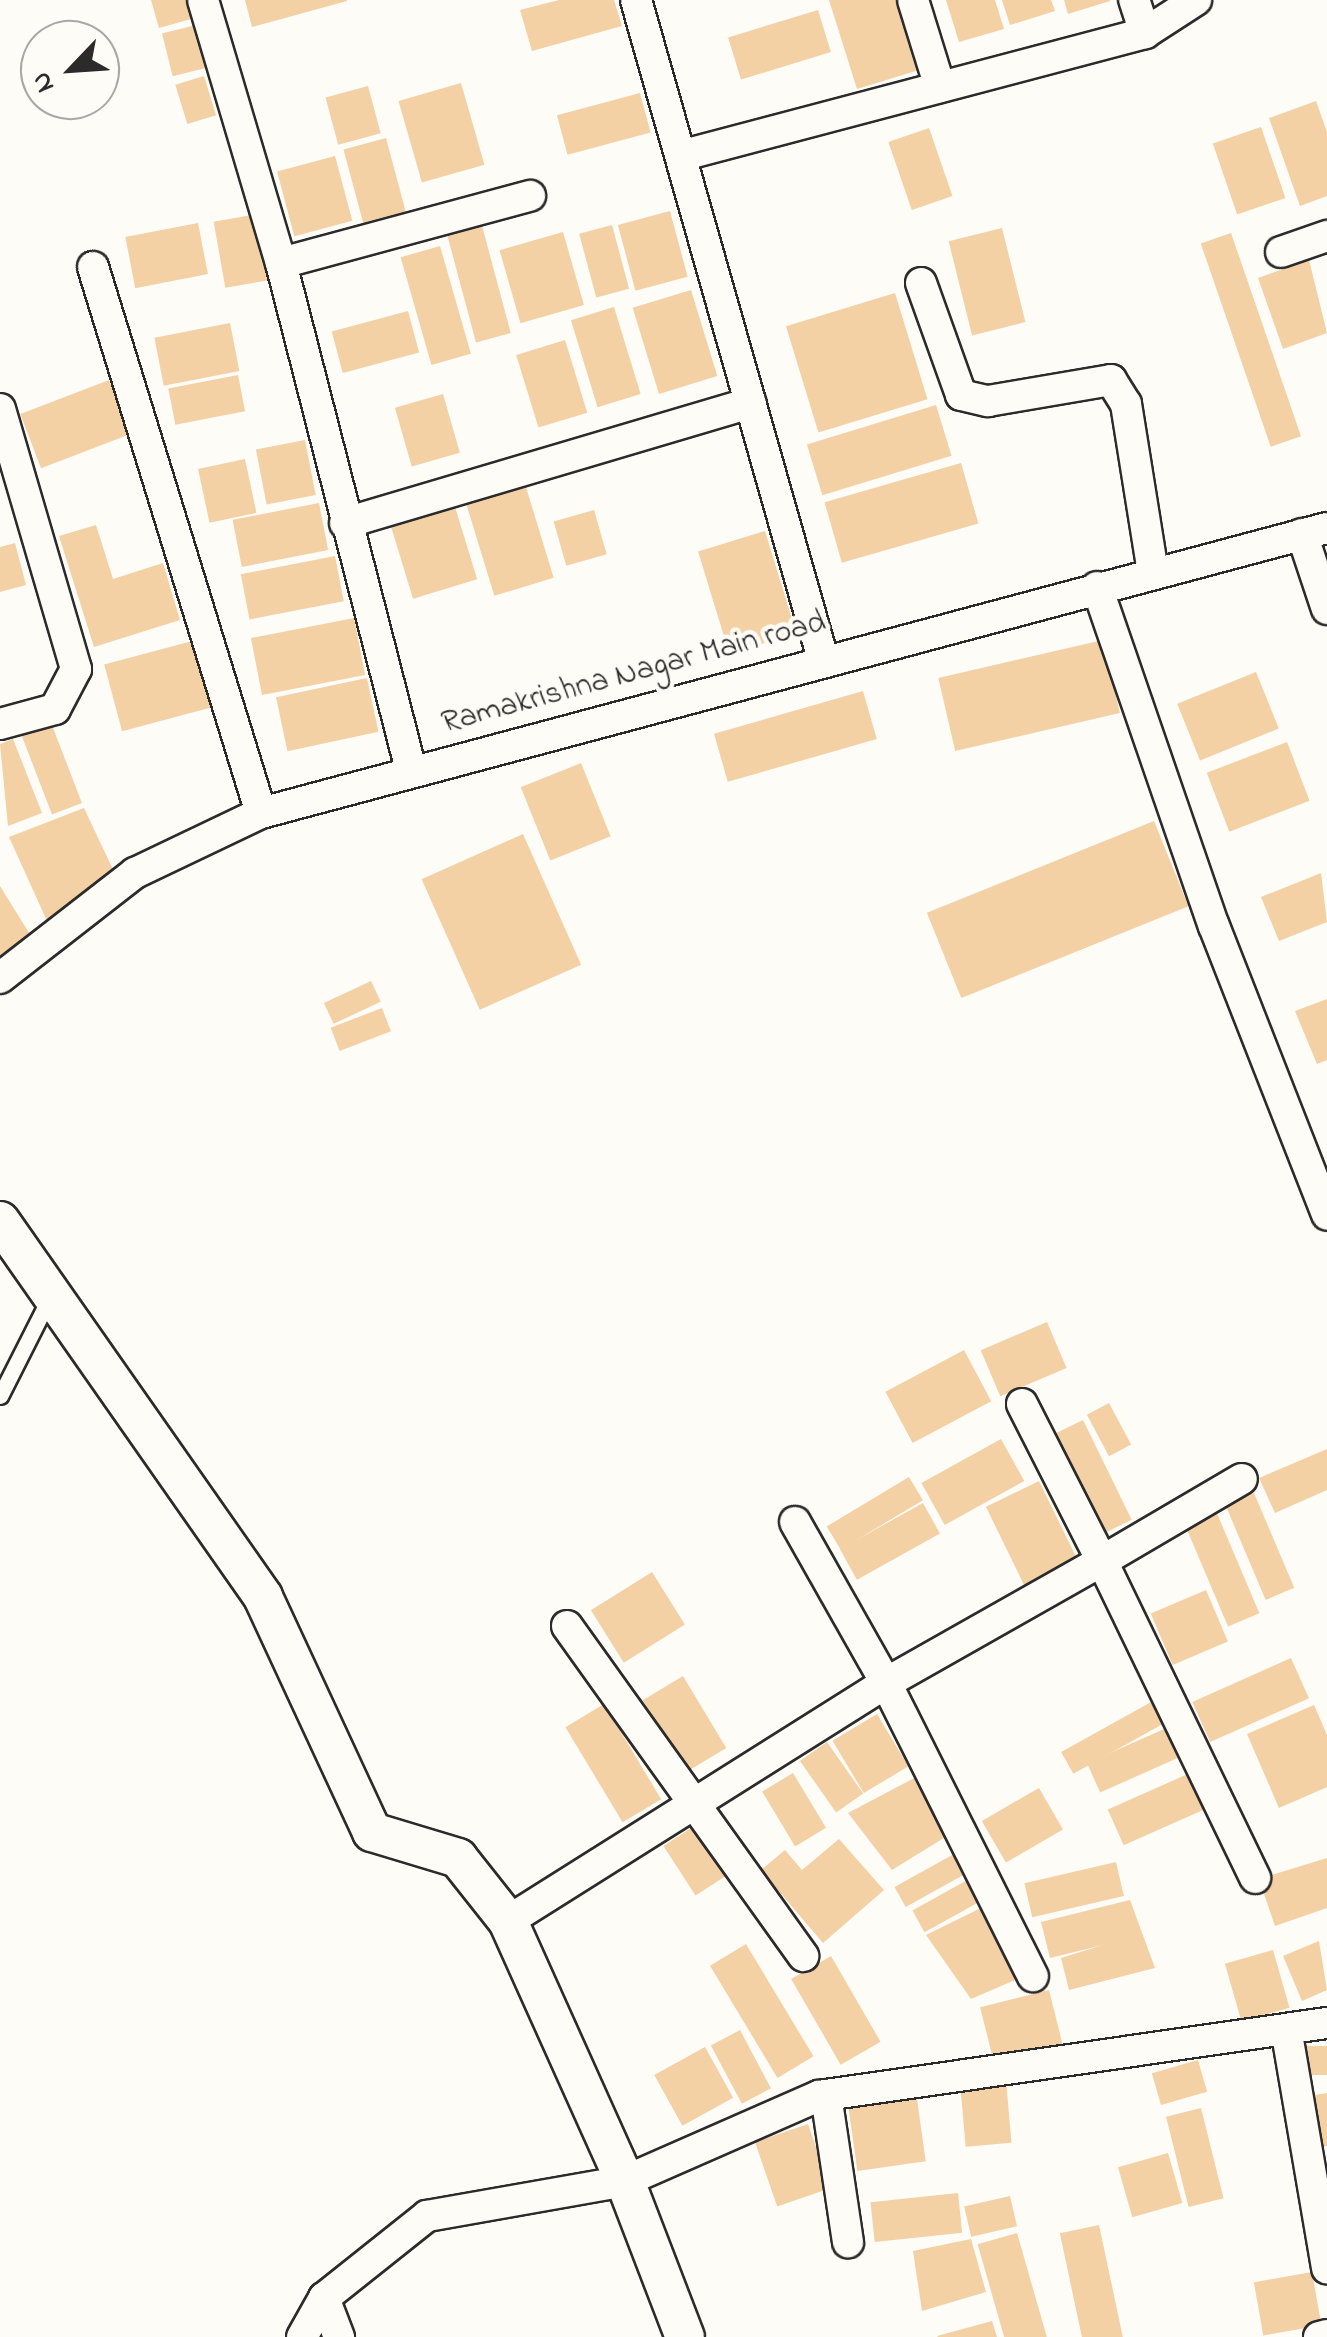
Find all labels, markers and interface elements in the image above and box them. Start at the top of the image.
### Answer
north arrow [20,20,120,120]
text: N [22,65,67,99]
street label: Ramakrishna Nagar Main road [438,604,830,744]

